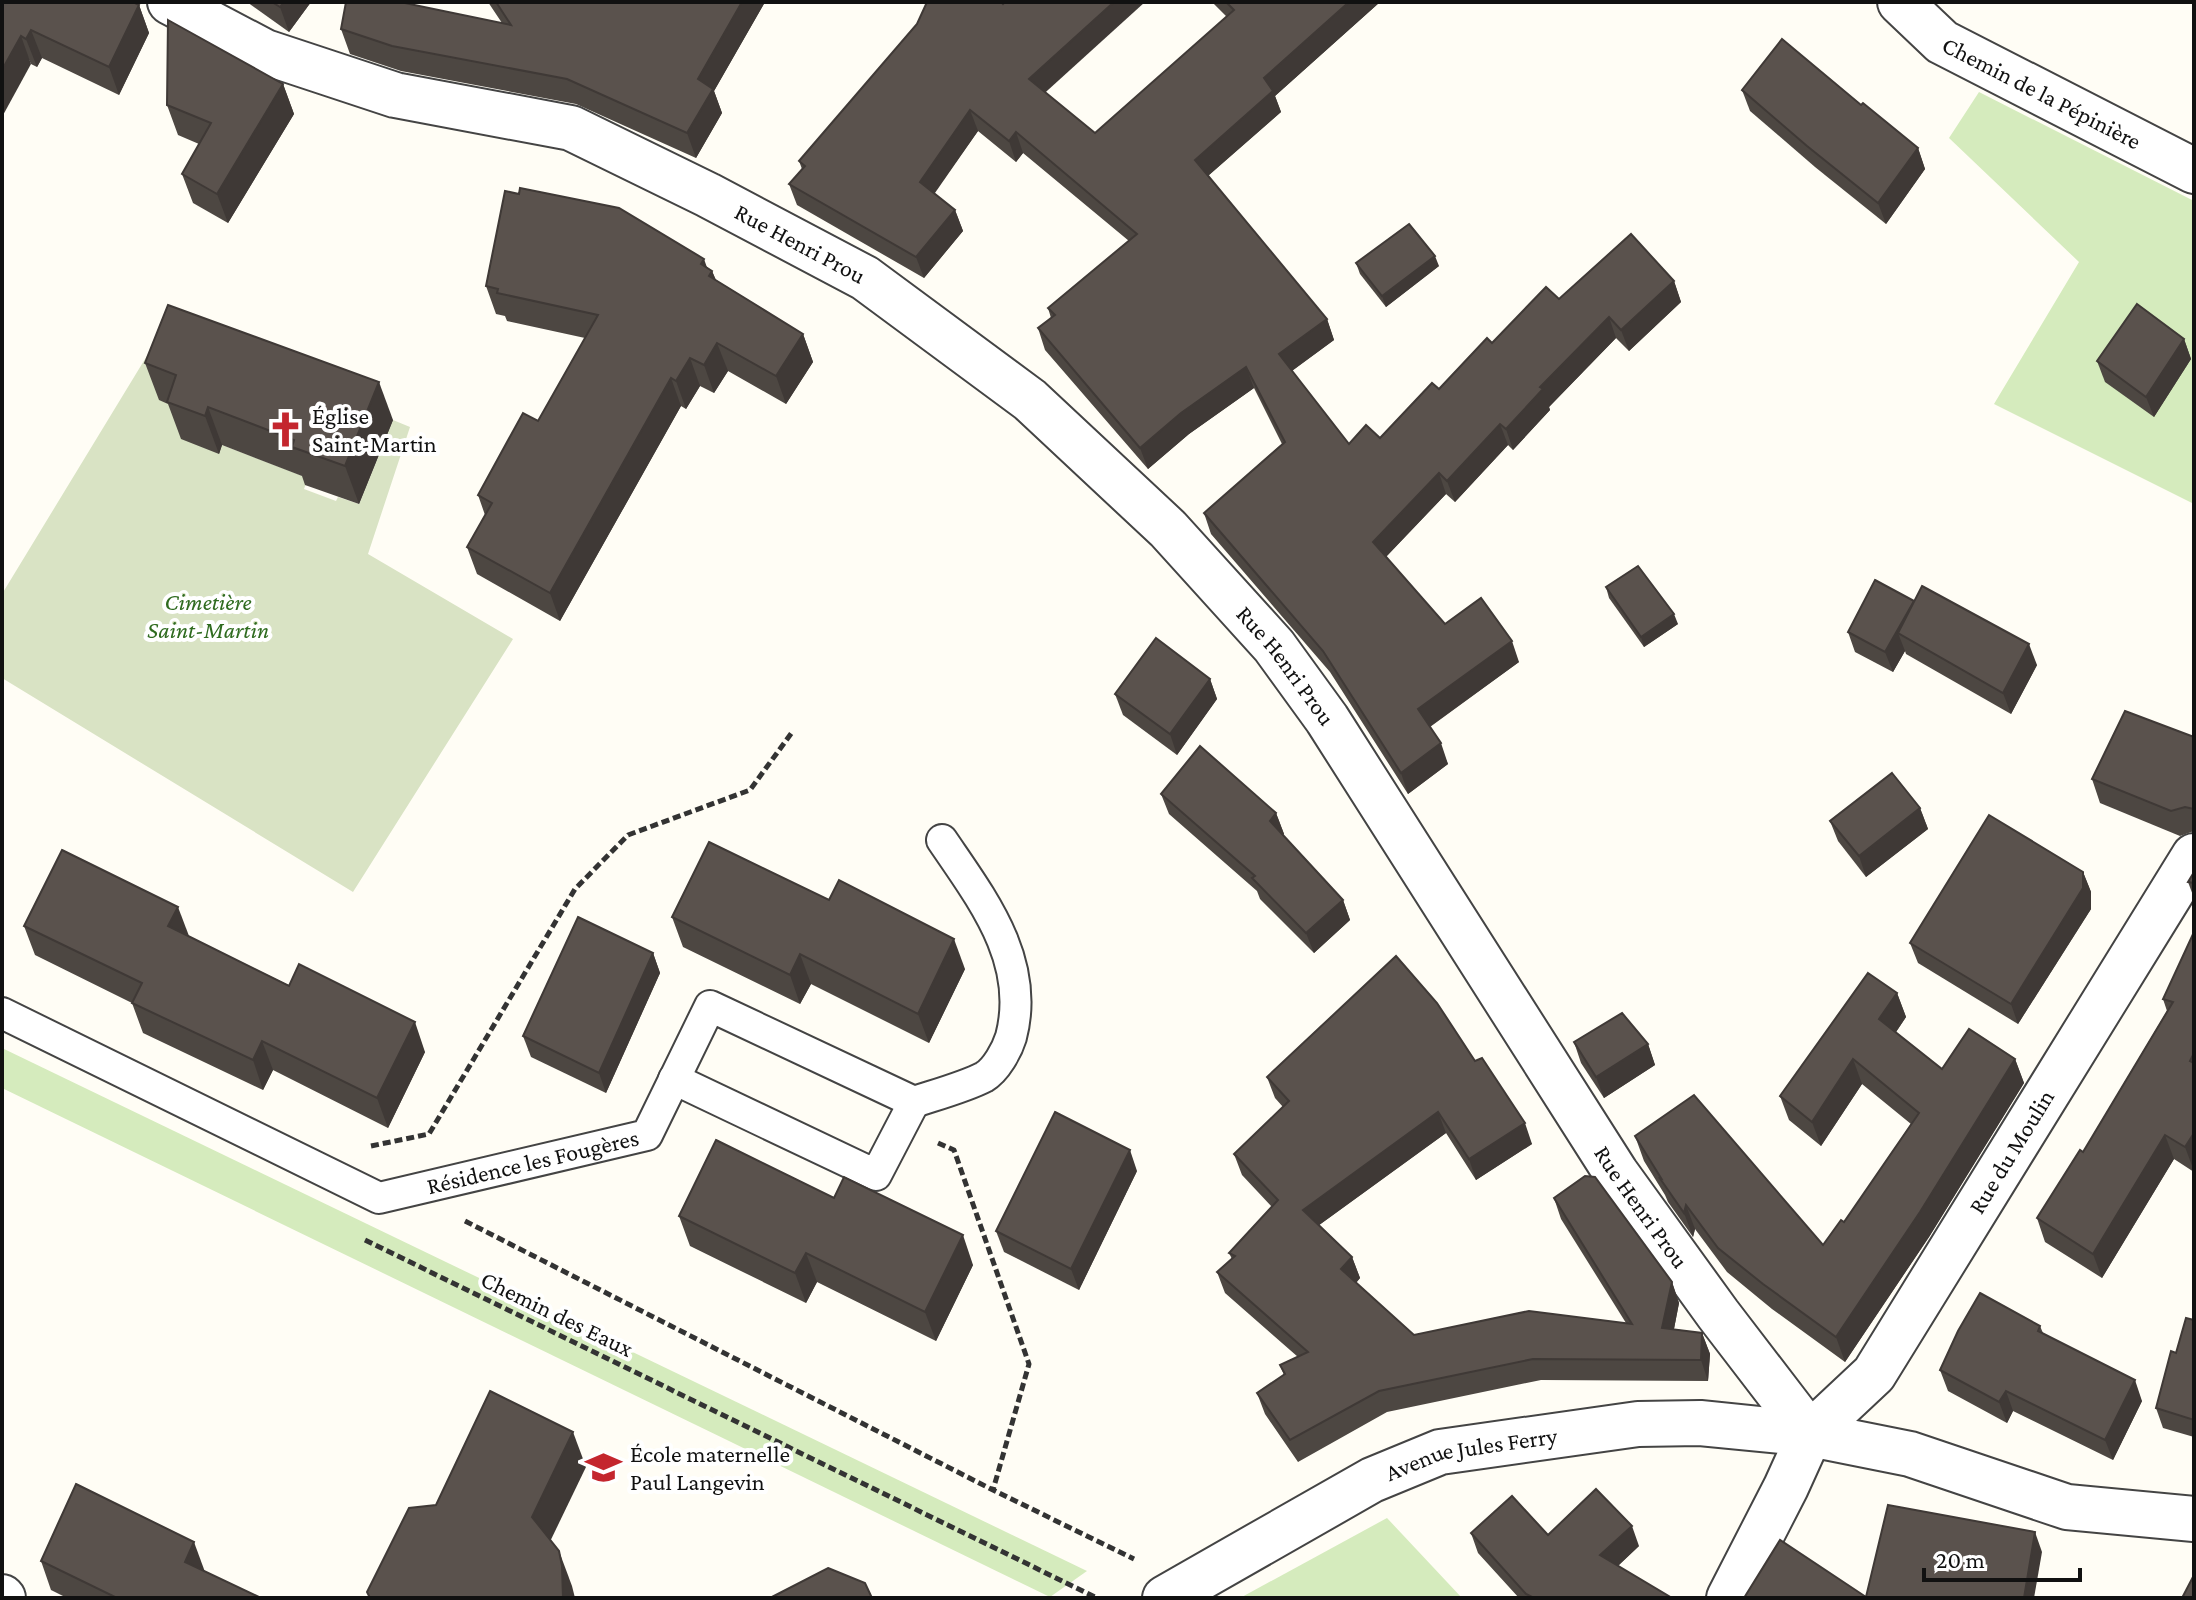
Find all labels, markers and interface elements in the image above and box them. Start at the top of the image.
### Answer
street label: Chemin de la Pépinière [1938,31,2146,155]
street label: Rue Henri Prou [730,198,871,289]
place label: Église Saint-Martin [312,402,437,457]
church icon: Église Saint-Martin [267,411,305,449]
park label: Cimetière Saint-Martin [147,588,269,643]
street label: Rue Henri Prou [1231,600,1341,730]
street label: Rue du Moulin [1962,1084,2059,1218]
street label: Résidence les Fougères [424,1123,641,1199]
street label: Rue Henri Prou [1589,1140,1694,1273]
street label: Chemin des Eaux [477,1265,638,1362]
street label: Avenue Jules Ferry [1381,1421,1560,1486]
place label: École maternelle Paul Langevin [630,1440,790,1495]
school or university icon: École maternelle Paul Langevin [585,1449,623,1487]
scale bar [1924,1532,2080,1582]
text: 20 m [1936,1546,1985,1573]

